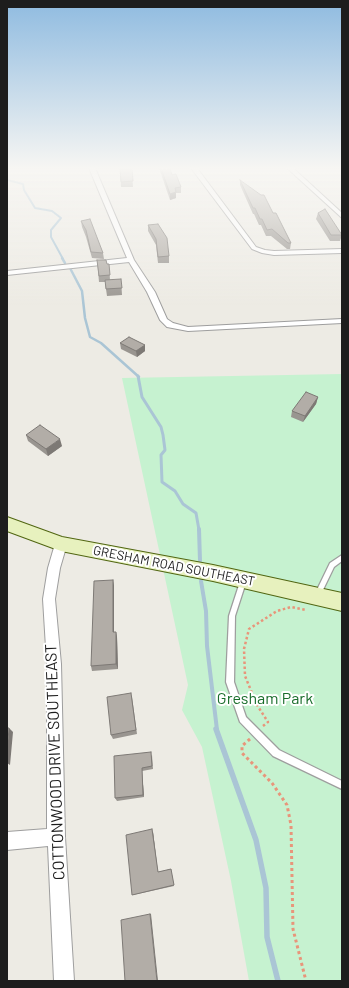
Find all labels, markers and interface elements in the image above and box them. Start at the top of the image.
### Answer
street label: GRESHAM ROAD SOUTHEAST [92,543,256,589]
street label: COTTONWOOD DRIVE SOUTHEAST [41,643,69,881]
park label: Gresham Park [217,689,313,709]

